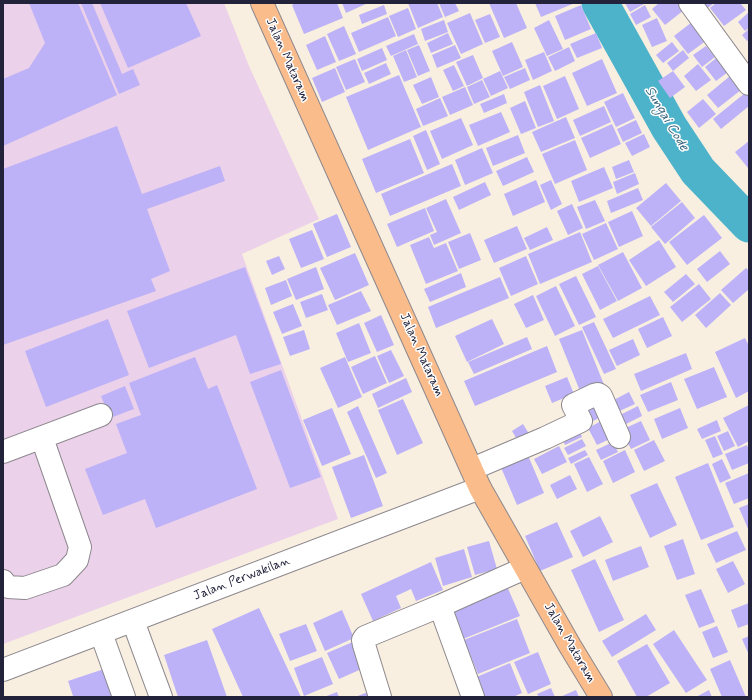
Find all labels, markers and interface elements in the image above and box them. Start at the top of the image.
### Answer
street label: Jalan Mataram [262,16,312,104]
water label: Sungai Code [640,84,692,154]
street label: Jalan Mataram [396,311,446,399]
street label: Jalan Perwakilan [192,553,292,605]
street label: Jalan Mataram [540,600,598,686]

